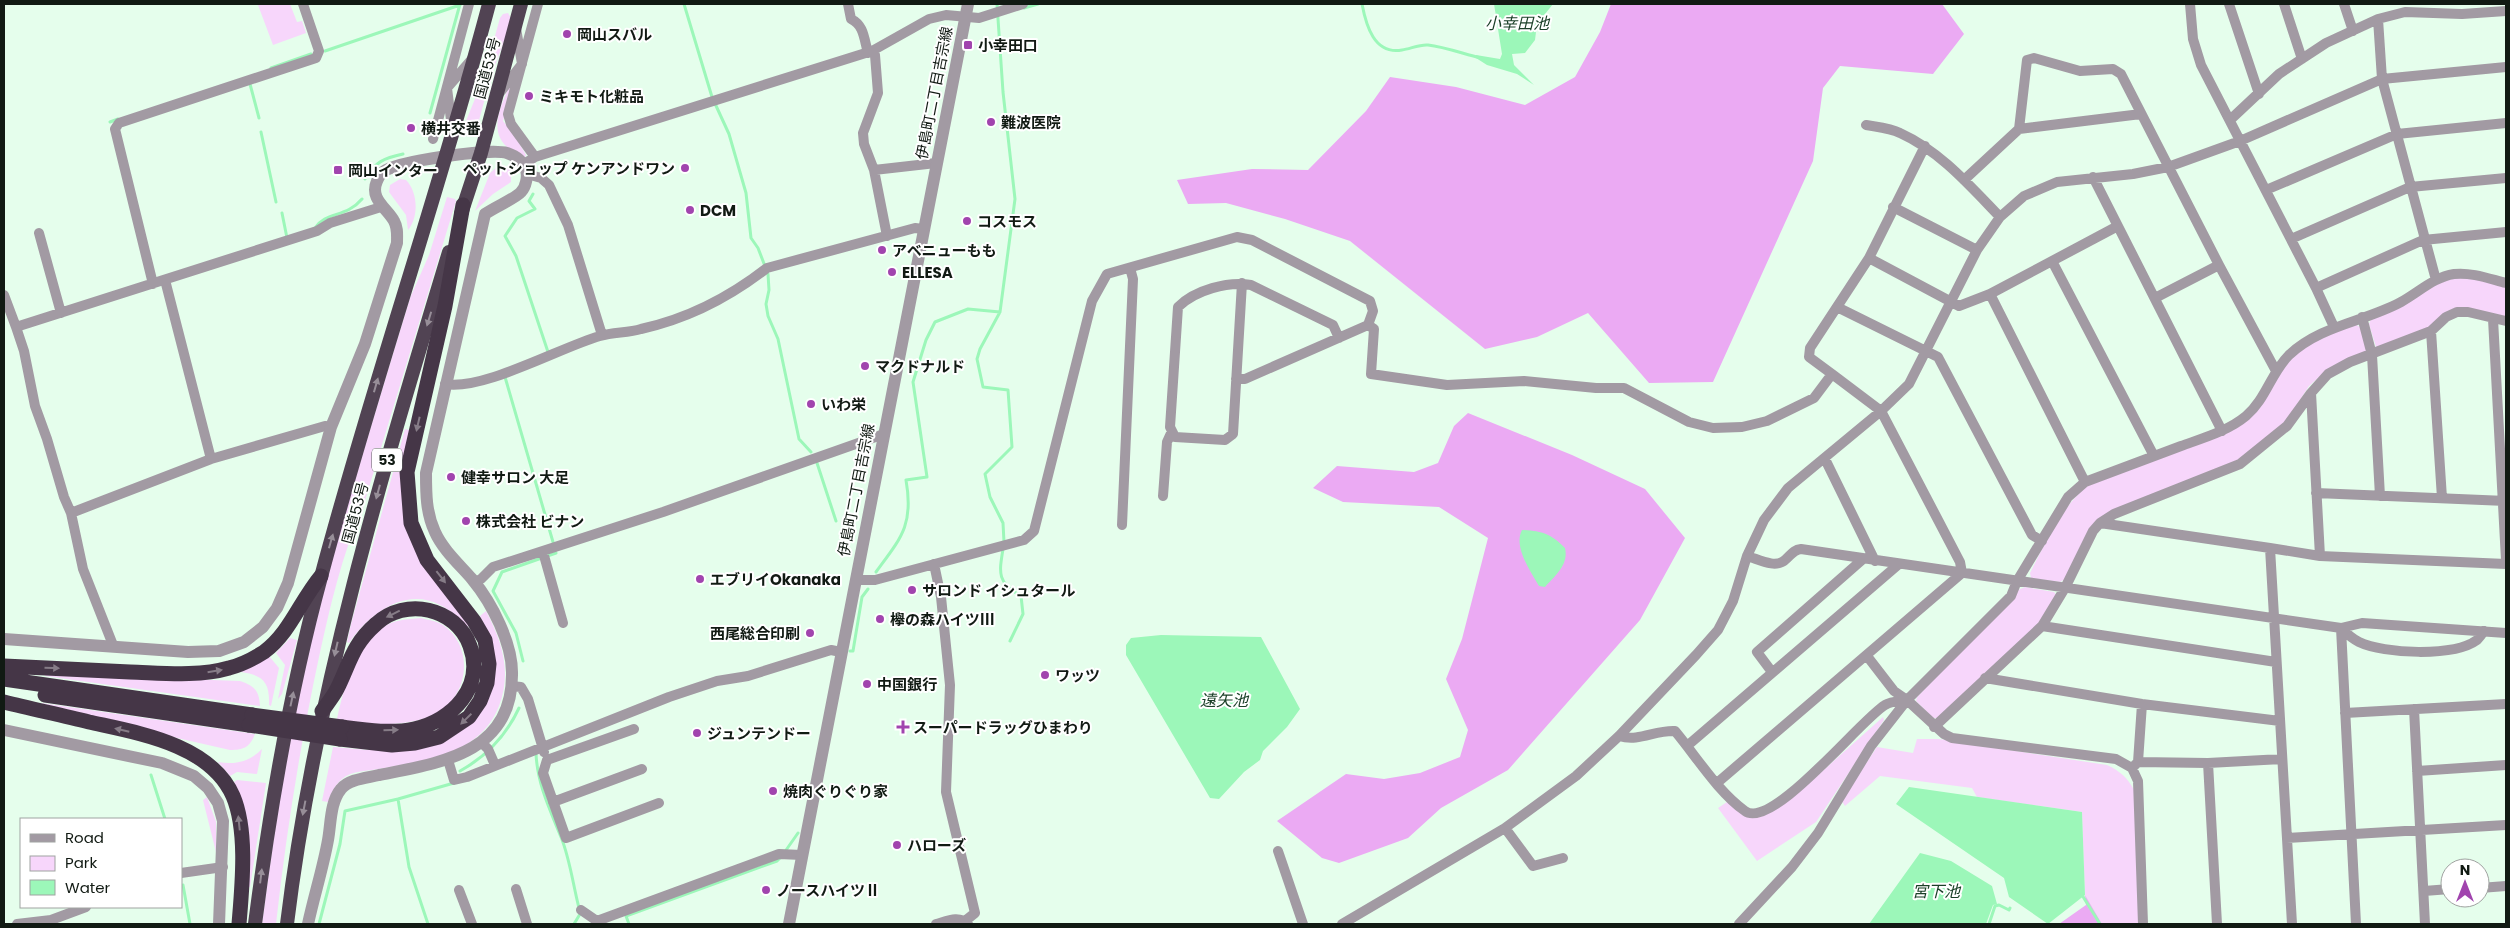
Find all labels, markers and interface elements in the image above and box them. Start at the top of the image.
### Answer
water label: 小幸田池 [1485,12,1551,35]
place label: 岡山スバル [577,24,652,45]
street label: 伊島町二丁目吉宗線 [911,25,957,161]
marker: 岡山スバル [561,28,573,40]
street label: 国道53号 [469,35,505,101]
place label: 小幸田口 [978,35,1038,56]
marker: 小幸田口 [962,39,974,51]
place label: ミキモト化粧品 [539,86,644,107]
marker: ミキモト化粧品 [523,90,535,102]
place label: 難波医院 [1001,112,1061,133]
marker: 難波医院 [985,116,997,128]
place label: 横井交番 [421,118,481,139]
marker: 横井交番 [405,122,417,134]
place label: ペットショップ ケンアンドワン [463,158,675,179]
place label: 岡山インター [348,160,438,181]
marker: ペットショップ ケンアンドワン [679,162,691,174]
marker: 岡山インター [332,164,344,176]
place label: DCM [700,200,736,221]
marker: DCM [684,204,696,216]
place label: コスモス [977,211,1037,232]
marker: コスモス [961,215,973,227]
place label: アベニューもも [892,240,997,261]
marker: アベニューもも [876,244,888,256]
place label: ELLESA [902,262,953,283]
marker: ELLESA [886,266,898,278]
one-way arrow [424,312,432,327]
place label: マクドナルド [875,356,965,377]
marker: マクドナルド [859,360,871,372]
one-way arrow [373,377,381,392]
place label: いわ栄 [821,394,866,415]
marker: いわ栄 [805,398,817,410]
one-way arrow [414,417,422,432]
street label: 伊島町二丁目吉宗線 [833,422,879,558]
road number: 53 [372,448,402,472]
place label: 健幸サロン 大足 [461,467,569,488]
marker: 健幸サロン 大足 [445,471,457,483]
street label: 国道53号 [337,480,373,546]
one-way arrow [374,484,382,499]
place label: 株式会社 ビナン [476,511,584,532]
marker: 株式会社 ビナン [460,515,472,527]
one-way arrow [327,533,335,548]
place label: エブリイOkanaka [710,569,841,590]
one-way arrow [435,571,446,584]
marker: エブリイOkanaka [694,573,706,585]
place label: サロンド イシュタール [922,580,1075,601]
marker: サロンド イシュタール [906,584,918,596]
place label: 欅の森ハイツⅢ [890,609,995,630]
one-way arrow [386,610,400,618]
marker: 欅の森ハイツⅢ [874,613,886,625]
place label: 西尾総合印刷 [710,623,800,644]
marker: 西尾総合印刷 [804,627,816,639]
one-way arrow [332,641,340,656]
one-way arrow [45,665,61,673]
place label: ワッツ [1055,665,1100,686]
one-way arrow [207,666,223,674]
marker: ワッツ [1039,669,1051,681]
place label: 中国銀行 [877,674,937,695]
marker: 中国銀行 [861,678,873,690]
water label: 遠矢池 [1200,689,1250,712]
one-way arrow [289,690,297,706]
one-way arrow [460,713,472,725]
place label: スーパードラッグひまわり [913,717,1093,738]
marker: スーパードラッグひまわり [897,721,909,733]
place label: ジュンテンドー [707,723,811,744]
one-way arrow [113,725,129,733]
one-way arrow [383,726,399,734]
marker: ジュンテンドー [691,727,703,739]
place label: 焼肉ぐりぐり家 [783,781,888,802]
marker: 焼肉ぐりぐり家 [767,785,779,797]
one-way arrow [300,801,308,817]
one-way arrow [235,815,243,831]
legend [20,818,182,908]
text: Road [65,827,104,848]
place label: ハローズ [907,835,966,856]
marker: ハローズ [891,839,903,851]
text: Park [65,852,97,873]
north arrow [2440,858,2490,908]
text: N [2460,860,2470,880]
one-way arrow [257,868,265,884]
text: Water [65,877,111,898]
place label: ノースハイツⅡ [776,880,880,901]
water label: 宮下池 [1912,880,1962,903]
marker: ノースハイツⅡ [760,884,772,896]

